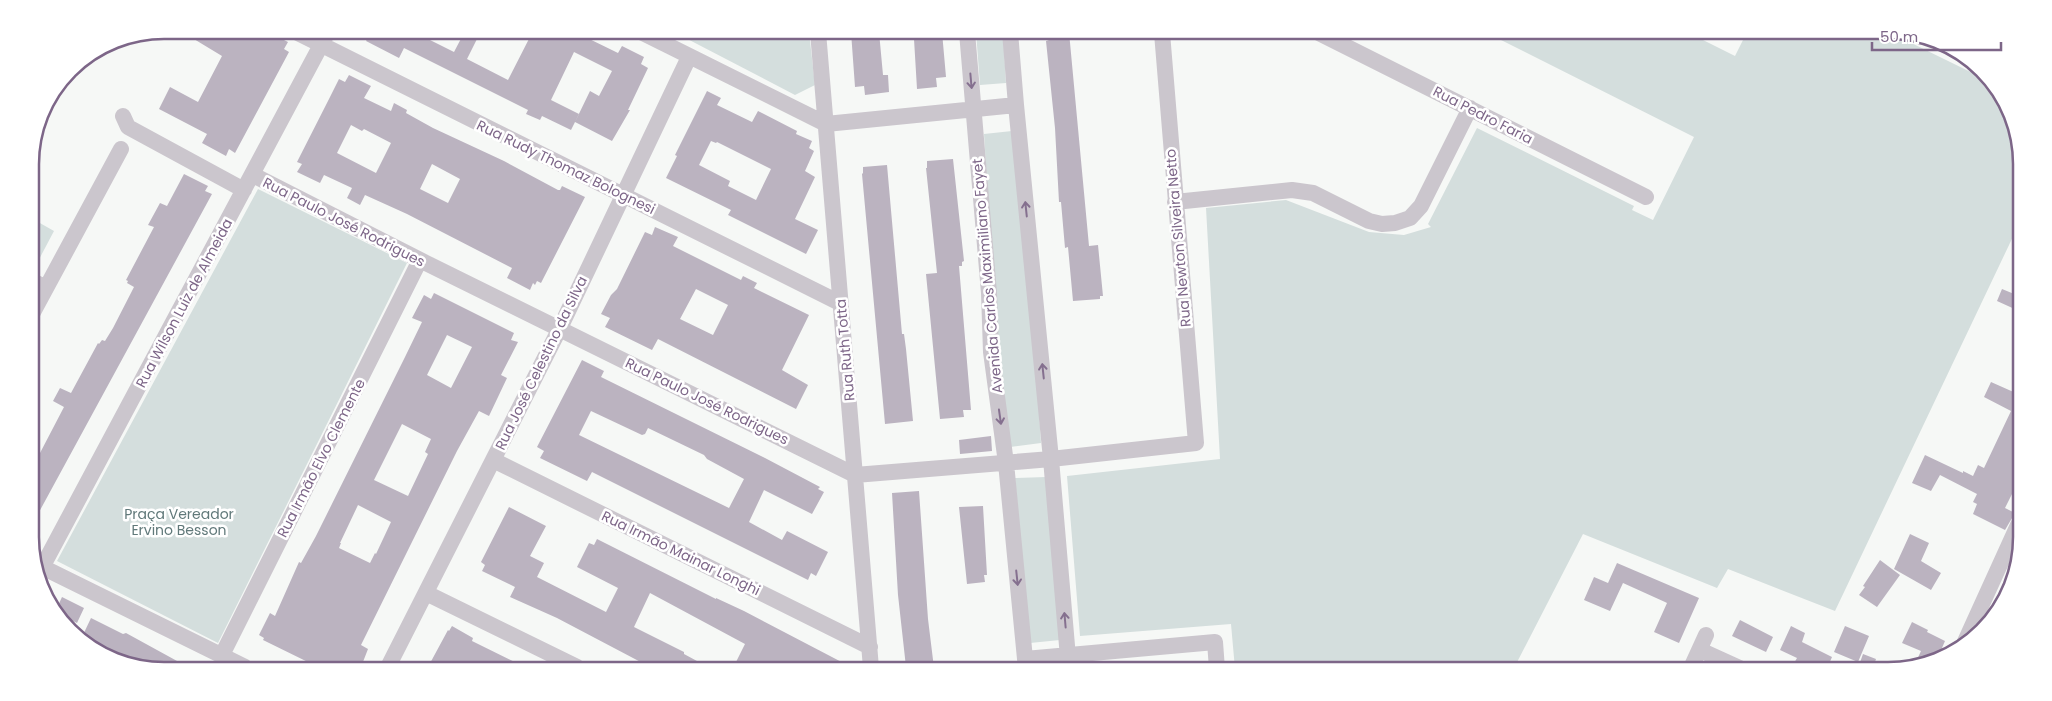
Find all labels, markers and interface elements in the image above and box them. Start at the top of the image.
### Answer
scale bar [1872,20,2001,52]
text: 50 m [1880,26,1918,47]
one-way arrow [966,72,976,88]
street label: Rua Pedro Faria [1430,81,1536,149]
street label: Rua Rudy Thomaz Bolognesi [473,115,659,219]
street label: Rua Newton Silveira Netto [1160,148,1196,328]
street label: Avenida Carlos Maximiliano Fayet [967,158,1007,394]
street label: Rua Paulo José Rodrigues [260,172,428,272]
one-way arrow [1021,202,1031,218]
street label: Rua Wilson Luiz de Almeida [131,215,237,391]
street label: Rua José Celestino da Silva [490,273,592,453]
street label: Rua Ruth Totta [831,298,859,402]
street label: Rua Paulo José Rodrigues [622,353,792,449]
one-way arrow [1038,363,1047,379]
street label: Rua Irmão Elvo Clemente [272,375,370,541]
one-way arrow [995,408,1005,424]
park label: Praça Vereador Ervino Besson [124,504,234,540]
street label: Rua Irmão Mainar Longhi [598,506,764,600]
one-way arrow [1012,570,1022,586]
one-way arrow [1060,612,1070,628]

